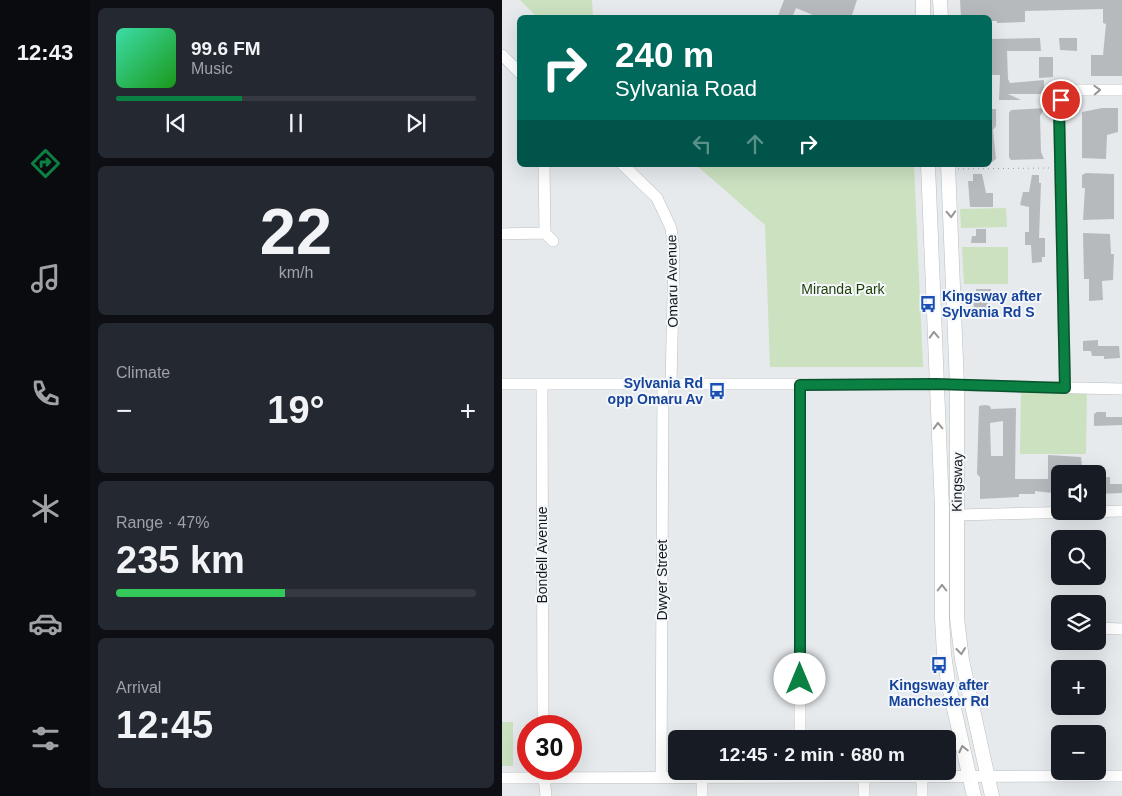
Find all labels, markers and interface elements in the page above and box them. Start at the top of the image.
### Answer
icon: right [532,35,597,100]
text: 240 m [615,35,714,74]
text: 99.6 FM [191,38,261,59]
text: 12:43 [17,40,73,65]
text: Music [191,60,233,77]
text: Sylvania Road [615,76,757,101]
pin [1040,79,1082,121]
one-way arrow [1094,85,1101,95]
icon: arrive [1047,86,1075,114]
icon: previous [162,109,190,137]
icon: pause [282,109,310,137]
icon: next [402,109,430,137]
icon: left [688,130,716,158]
icon: ahead [741,130,769,158]
icon: right [794,130,822,158]
icon: directions [28,146,63,181]
text: 22 [260,195,332,268]
one-way arrow [945,210,956,218]
street label: Omaru Avenue [663,234,681,328]
icon: music [28,261,63,296]
text: km/h [279,264,313,281]
park label: Miranda Park [801,281,886,297]
place label: Kingsway after Sylvania Rd S [942,288,1042,320]
bus stop icon: Kingsway after Sylvania Rd S [918,294,938,314]
one-way arrow [929,331,940,339]
text: Climate [116,364,170,381]
place label: Sylvania Rd opp Omaru Av [608,375,703,407]
icon: phone [28,376,63,411]
bus stop icon: Sylvania Rd opp Omaru Av [707,381,727,401]
text: 19° [267,389,325,431]
text: − [116,395,132,426]
text: + [460,395,476,426]
one-way arrow [933,421,944,429]
street label: Kingsway [948,452,966,512]
map controls [1051,465,1106,780]
button: sound [1051,465,1106,520]
icon: climate [28,491,63,526]
street label: Bondell Avenue [534,506,550,604]
text: Range · 47% [116,514,209,531]
button: search [1051,530,1106,585]
text: 235 km [116,539,245,581]
street label: Dwyer Street [654,539,670,620]
one-way arrow [937,584,947,592]
button: layers [1051,595,1106,650]
icon: car [28,606,63,641]
one-way arrow [955,648,966,656]
position arrow [773,652,825,704]
bus stop icon: Kingsway after Manchester Rd [929,655,949,675]
button: + [1051,660,1106,715]
place label: Kingsway after Manchester Rd [889,677,989,709]
text: Arrival [116,679,161,696]
text: 12:45 [116,704,213,746]
speed limit sign: 30 [517,715,582,780]
icon: filters [28,721,63,756]
button: − [1051,725,1106,780]
text: 12:45 · 2 min · 680 m [719,744,905,765]
one-way arrow [959,744,969,753]

